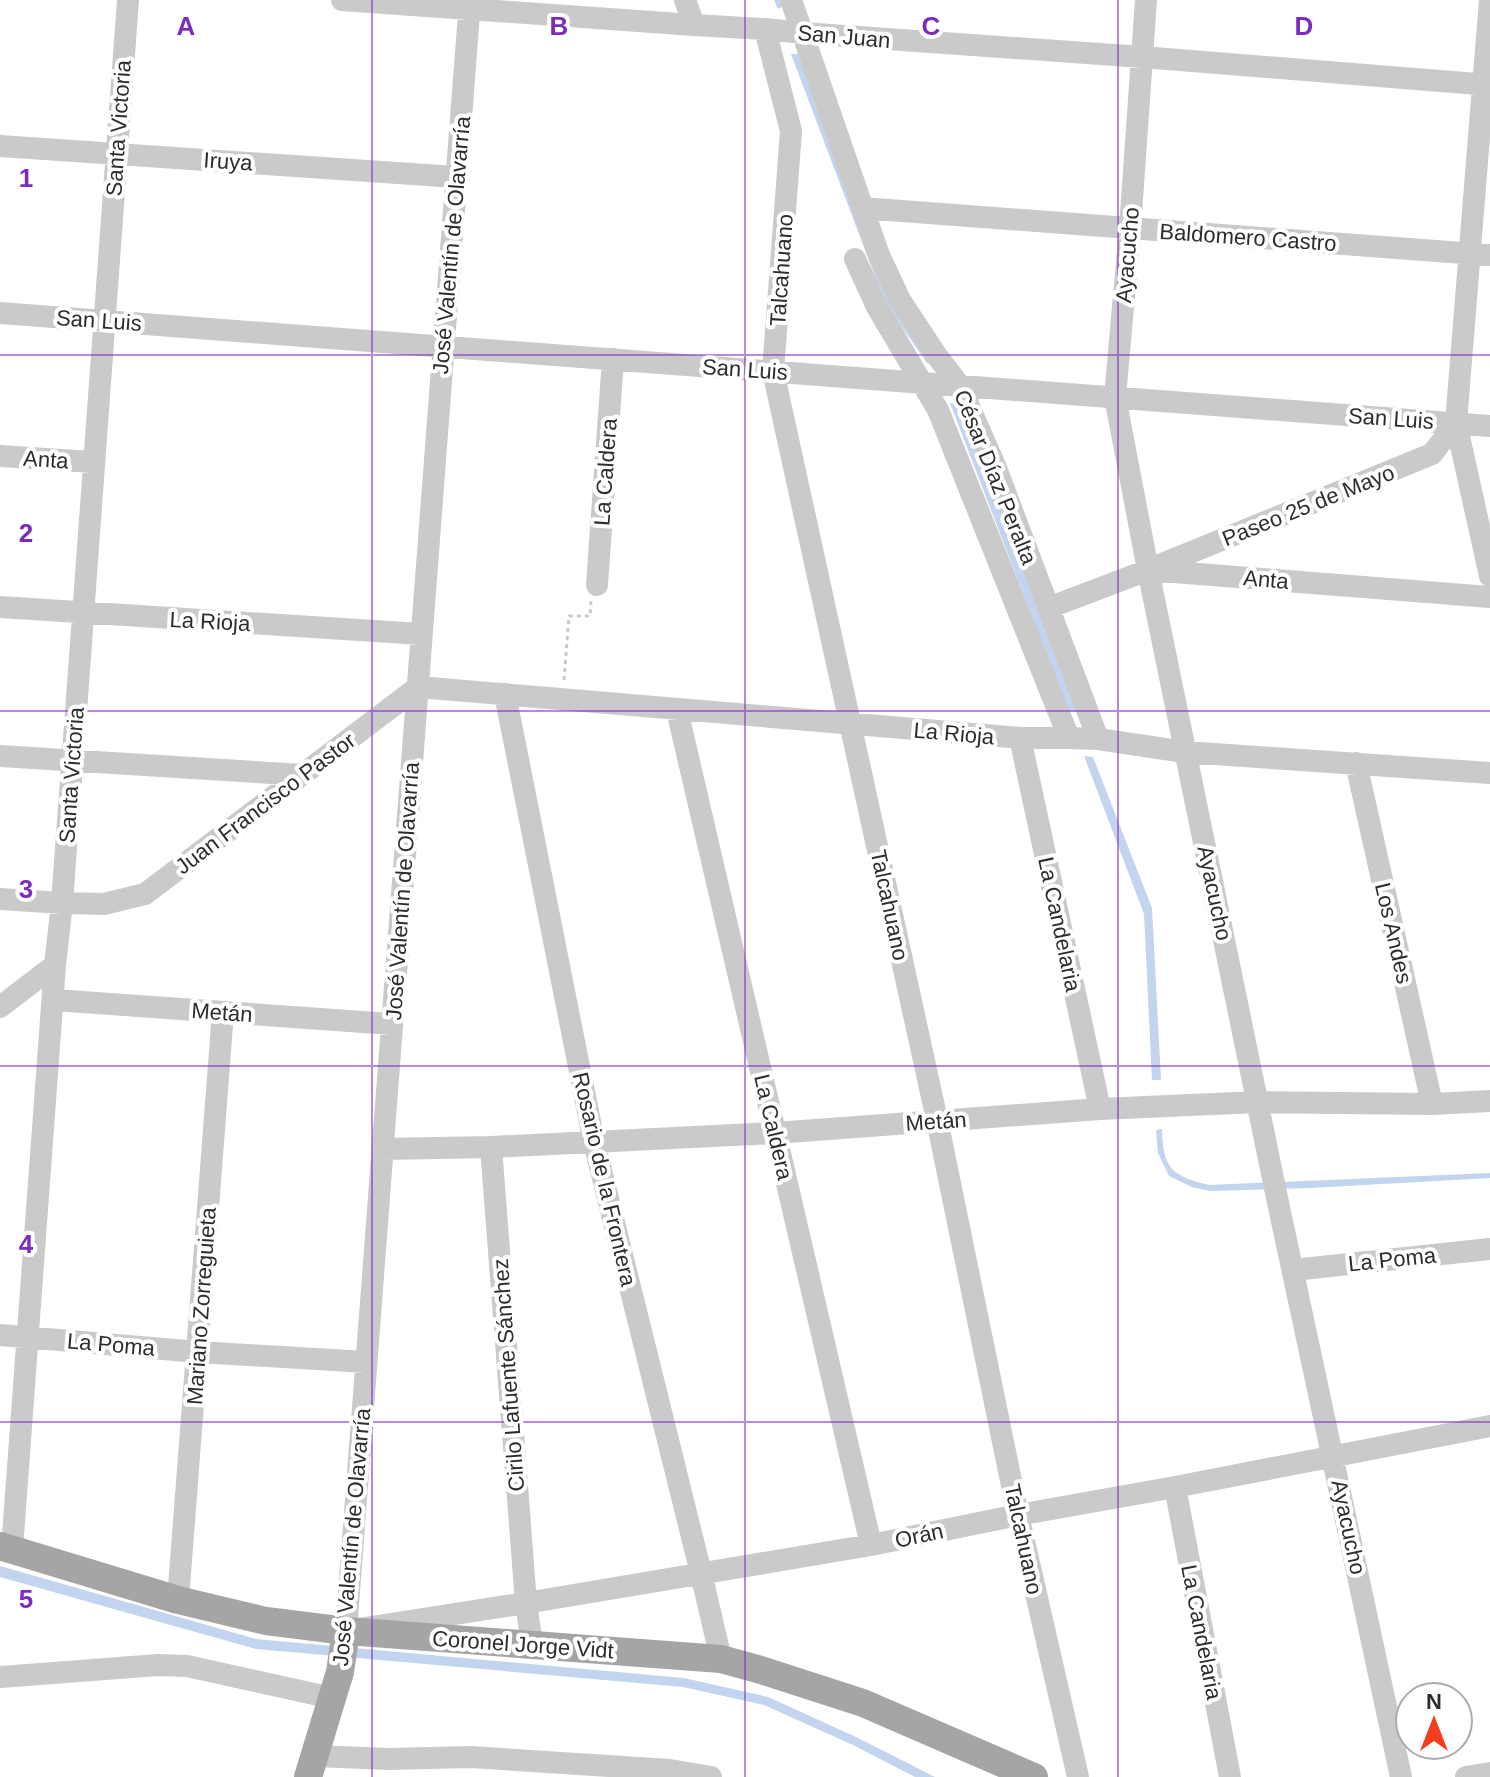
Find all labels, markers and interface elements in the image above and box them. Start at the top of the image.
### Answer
text: A [177,11,196,41]
text: B [550,11,568,41]
text: C [922,11,941,41]
text: D [1295,11,1313,41]
street label: San Juan [797,20,891,53]
street label: Santa Victoria [101,58,136,197]
street label: José Valentín de Olavarría [428,114,475,375]
street label: Iruya [203,147,254,176]
text: 1 [19,163,33,193]
street label: Ayacucho [1111,206,1144,304]
street label: Talcahuano [765,213,798,327]
street label: Baldomero Castro [1159,219,1337,256]
street label: San Luis [55,305,143,336]
street label: San Luis [701,354,789,385]
street label: César Díaz Peralta [949,386,1042,569]
street label: San Luis [1347,403,1435,434]
street label: La Caldera [589,417,622,527]
street label: Anta [23,445,70,474]
street label: Paseo 25 de Mayo [1218,460,1398,551]
text: 2 [19,518,33,548]
street label: Anta [1242,565,1290,594]
street label: La Rioja [169,607,252,636]
street label: Santa Victoria [54,705,89,844]
street label: La Rioja [913,718,996,750]
street label: Juan Francisco Pastor [170,728,360,879]
street label: José Valentín de Olavarría [381,760,424,1021]
street label: Ayacucho [1192,843,1237,943]
street label: Talcahuano [866,847,913,963]
street label: La Candelaria [1033,855,1086,994]
text: 3 [19,874,33,904]
street label: Los Andes [1370,880,1417,986]
street label: Metán [191,998,253,1027]
street label: Rosario de la Frontera [568,1070,641,1289]
street label: La Caldera [749,1072,798,1183]
street label: Metán [905,1107,967,1136]
street label: Mariano Zorreguieta [182,1206,221,1406]
text: 4 [19,1229,34,1259]
street label: La Poma [1347,1242,1438,1277]
street label: Cirilo Lafuente Sánchez [488,1258,529,1492]
street label: La Poma [66,1328,157,1361]
street label: José Valentín de Olavarría [328,1406,375,1667]
street label: Ayacucho [1326,1477,1371,1577]
street label: Talcahuano [1000,1481,1047,1597]
street label: Orán [893,1518,946,1553]
street label: La Candelaria [1176,1562,1227,1702]
text: 5 [19,1584,33,1614]
street label: Coronel Jorge Vidt [431,1626,615,1663]
north arrow [1394,1681,1474,1761]
text: N [1426,1689,1442,1714]

